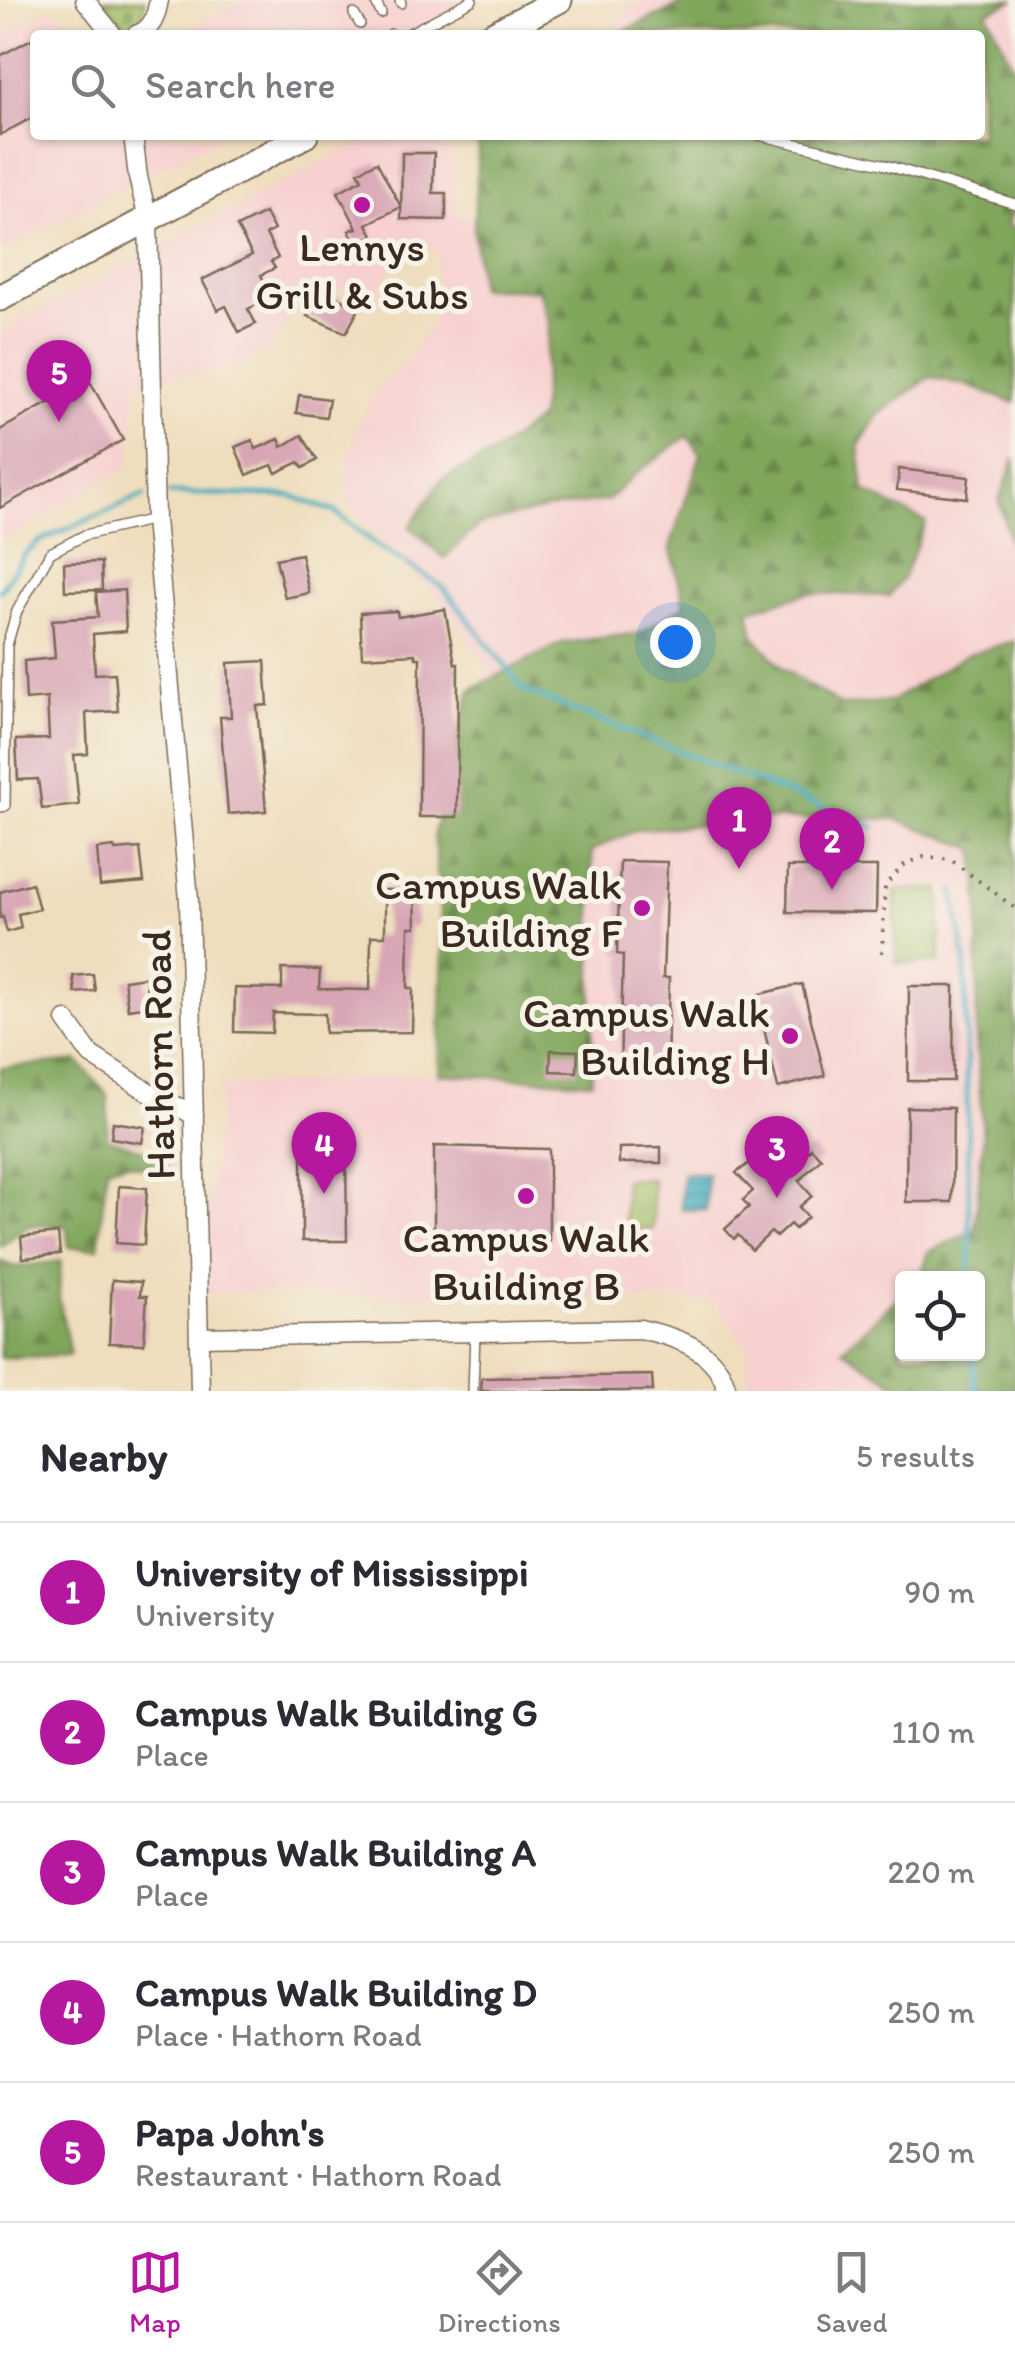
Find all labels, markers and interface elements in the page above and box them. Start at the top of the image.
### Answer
search box [30,30,985,140]
icon: search [65,58,120,113]
text: Search here [145,62,336,108]
marker: Lennys Grill & Subs [351,194,373,216]
place label: Lennys Grill & Subs [255,221,469,320]
pin: 5 [27,340,92,422]
your location [650,617,701,668]
pin: 1 [706,786,772,869]
pin: 2 [800,808,864,890]
place label: Campus Walk Building F [375,859,622,958]
marker: Campus Walk Building F [631,897,653,919]
street label: Hathorn Road [130,929,186,1181]
place label: Campus Walk Building H [523,987,770,1086]
marker: Campus Walk Building H [779,1025,801,1047]
pin: 4 [292,1112,356,1194]
pin: 3 [744,1116,810,1198]
marker: Campus Walk Building B [515,1185,537,1207]
place label: Campus Walk Building B [402,1212,650,1311]
map controls [895,1271,985,1361]
button: locate [895,1271,985,1361]
text: Nearby [40,1431,167,1482]
text: 5 results [856,1437,975,1475]
text: University of Mississippi [135,1550,528,1596]
text: 1 [65,1573,80,1611]
text: 90 m [904,1573,975,1611]
text: University [135,1596,275,1634]
text: Campus Walk Building G [135,1690,538,1736]
text: 2 [64,1713,81,1751]
text: 110 m [891,1713,975,1751]
text: Place [135,1736,209,1774]
text: Campus Walk Building A [135,1830,536,1876]
text: 3 [64,1853,81,1891]
text: 220 m [888,1853,975,1891]
text: Place [135,1876,209,1914]
text: Campus Walk Building D [135,1970,537,2016]
text: 4 [63,1993,82,2031]
text: 250 m [888,1993,975,2031]
text: Place · Hathorn Road [135,2016,422,2054]
text: Papa John's [135,2110,324,2156]
text: 5 [64,2133,81,2171]
text: 250 m [888,2133,975,2171]
text: Restaurant · Hathorn Road [135,2156,501,2194]
tab: Map [128,2245,183,2339]
tab: Directions [438,2245,561,2339]
tab: Saved [816,2245,887,2339]

